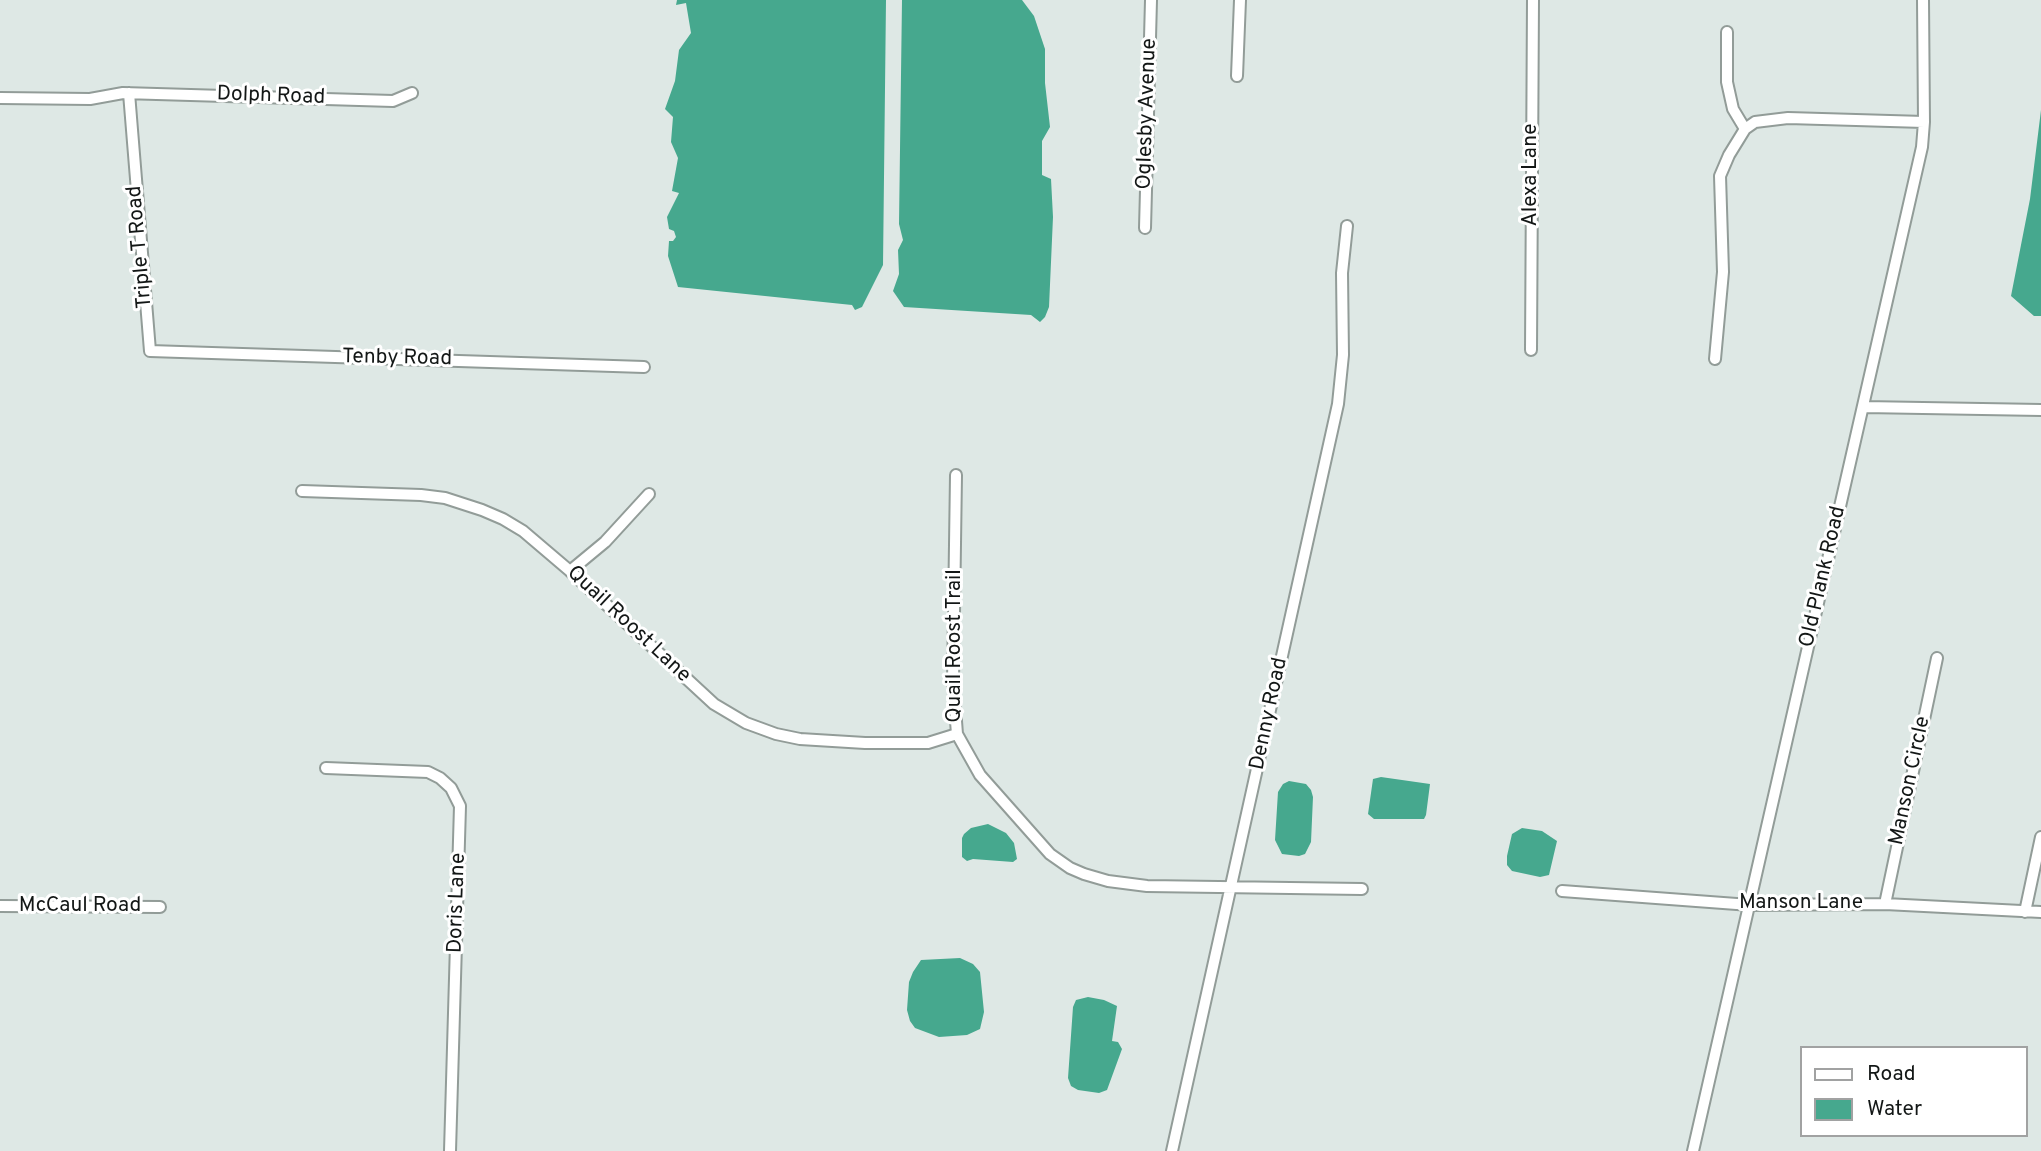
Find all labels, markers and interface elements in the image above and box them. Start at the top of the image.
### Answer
street label: Oglesby Avenue [1133,38,1163,190]
street label: Dolph Road [216,83,326,111]
street label: Alexa Lane [1519,123,1545,227]
street label: Triple T Road [123,185,159,309]
street label: Tenby Road [342,345,452,373]
street label: Old Plank Road [1796,504,1852,650]
street label: Quail Roost Lane [561,561,695,689]
street label: Quail Roost Trail [943,569,969,723]
street label: Denny Road [1246,656,1294,772]
street label: Manson Circle [1885,714,1937,848]
street label: Doris Lane [444,852,472,954]
street label: Manson Lane [1739,891,1863,917]
street label: McCaul Road [19,894,141,920]
legend [1800,1046,2027,1137]
text: Road [1867,1061,1916,1088]
text: Water [1867,1096,1922,1123]

